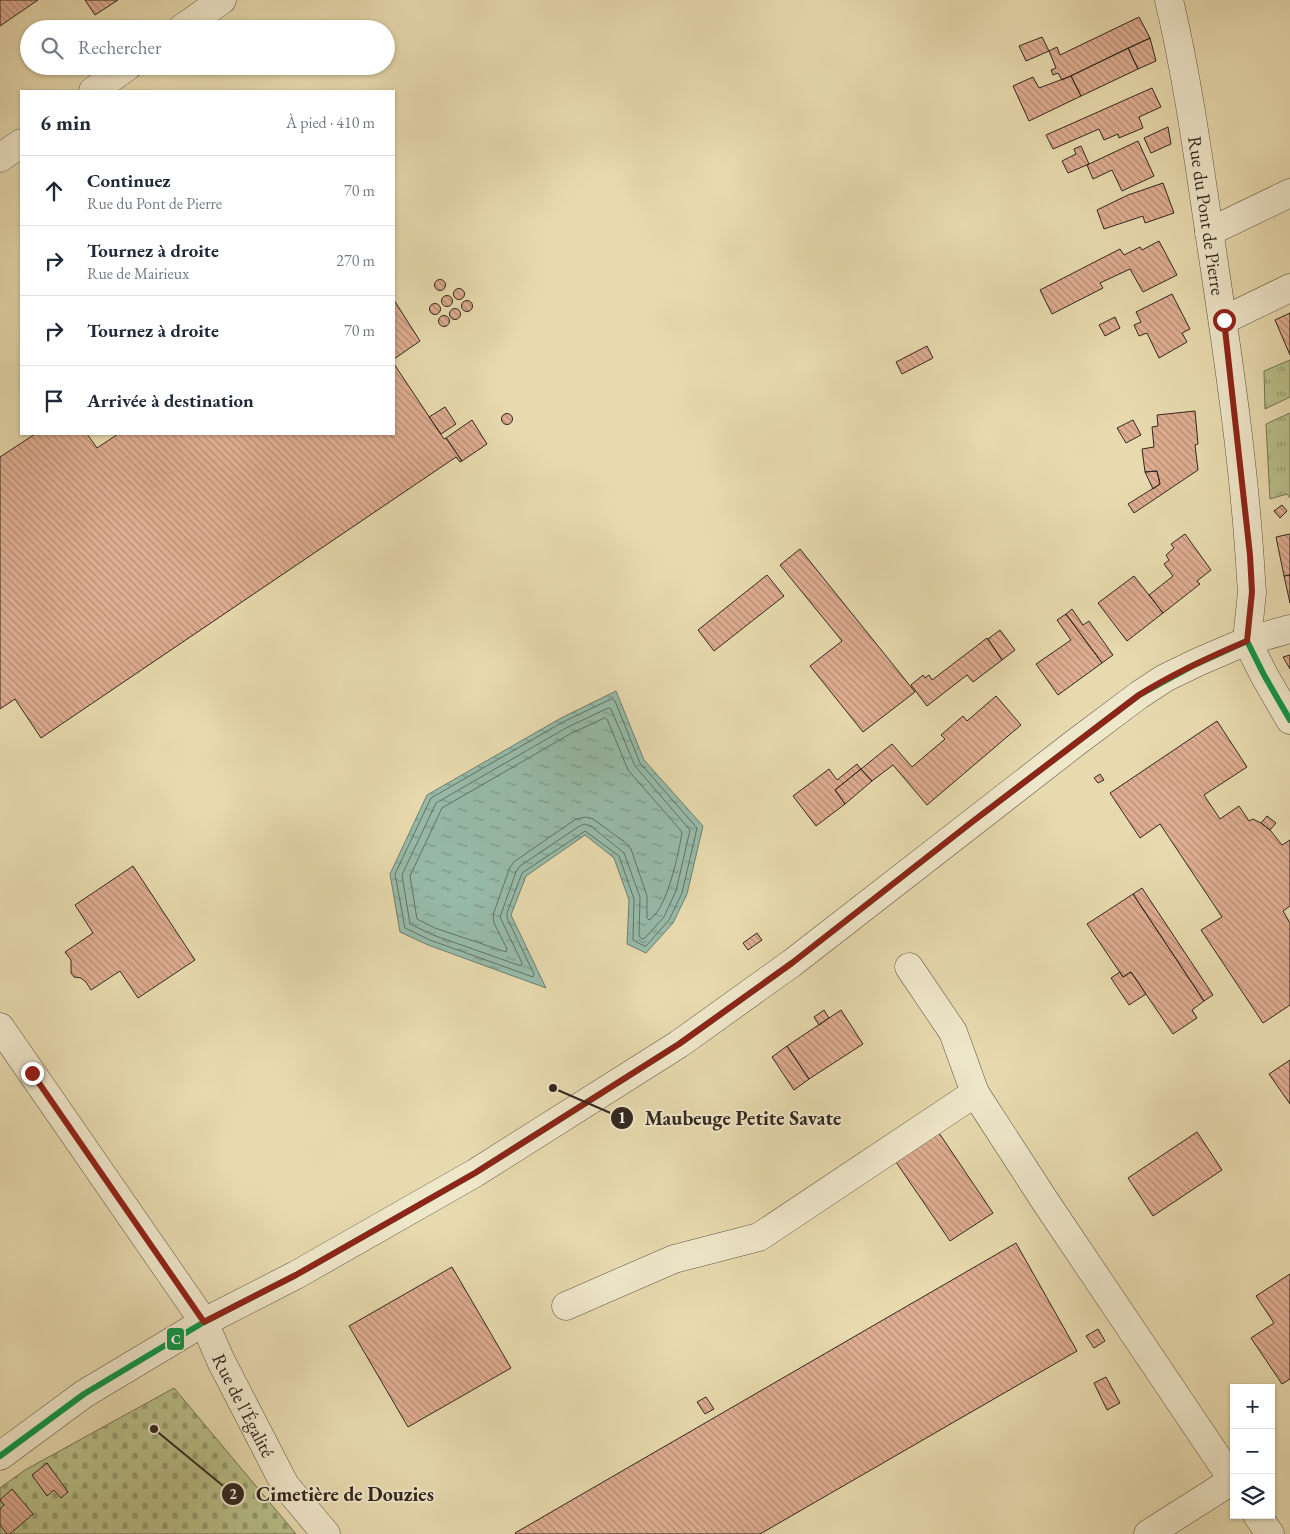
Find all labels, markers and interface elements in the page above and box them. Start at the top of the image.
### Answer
search box [20,20,395,75]
icon: search [38,34,66,62]
text: Rechercher [78,35,161,60]
text: 6 min [40,109,91,136]
text: À pied · 410 m [286,112,375,133]
street label: Rue du Pont de Pierre [1183,134,1231,297]
text: Continuez [87,168,171,193]
icon: ahead [40,177,68,205]
text: 70 m [344,180,375,201]
text: Rue du Pont de Pierre [87,193,222,214]
text: Tournez à droite [87,238,219,263]
icon: right [40,247,68,275]
text: 270 m [336,250,375,271]
text: Rue de Mairieux [87,263,189,284]
route start [1213,309,1236,332]
icon: right [40,317,68,345]
text: Tournez à droite [87,318,219,343]
text: 70 m [344,320,375,341]
icon: arrive [40,387,68,415]
text: Arrivée à destination [87,388,254,413]
route end [21,1062,44,1085]
callout: Maubeuge Petite Savate [609,1100,851,1135]
text: Maubeuge Petite Savate [645,1105,841,1131]
text: 1 [618,1108,626,1127]
line badge: C [166,1327,185,1351]
text: C [171,1330,181,1348]
street label: Rue de l'Égalité [207,1350,281,1461]
map controls [1230,1384,1275,1519]
button: + [1230,1384,1275,1429]
button: − [1230,1429,1275,1474]
button: layers [1230,1474,1275,1519]
callout: Cimetière de Douzies [221,1476,444,1511]
text: Cimetière de Douzies [256,1481,434,1507]
text: 2 [229,1484,237,1503]

